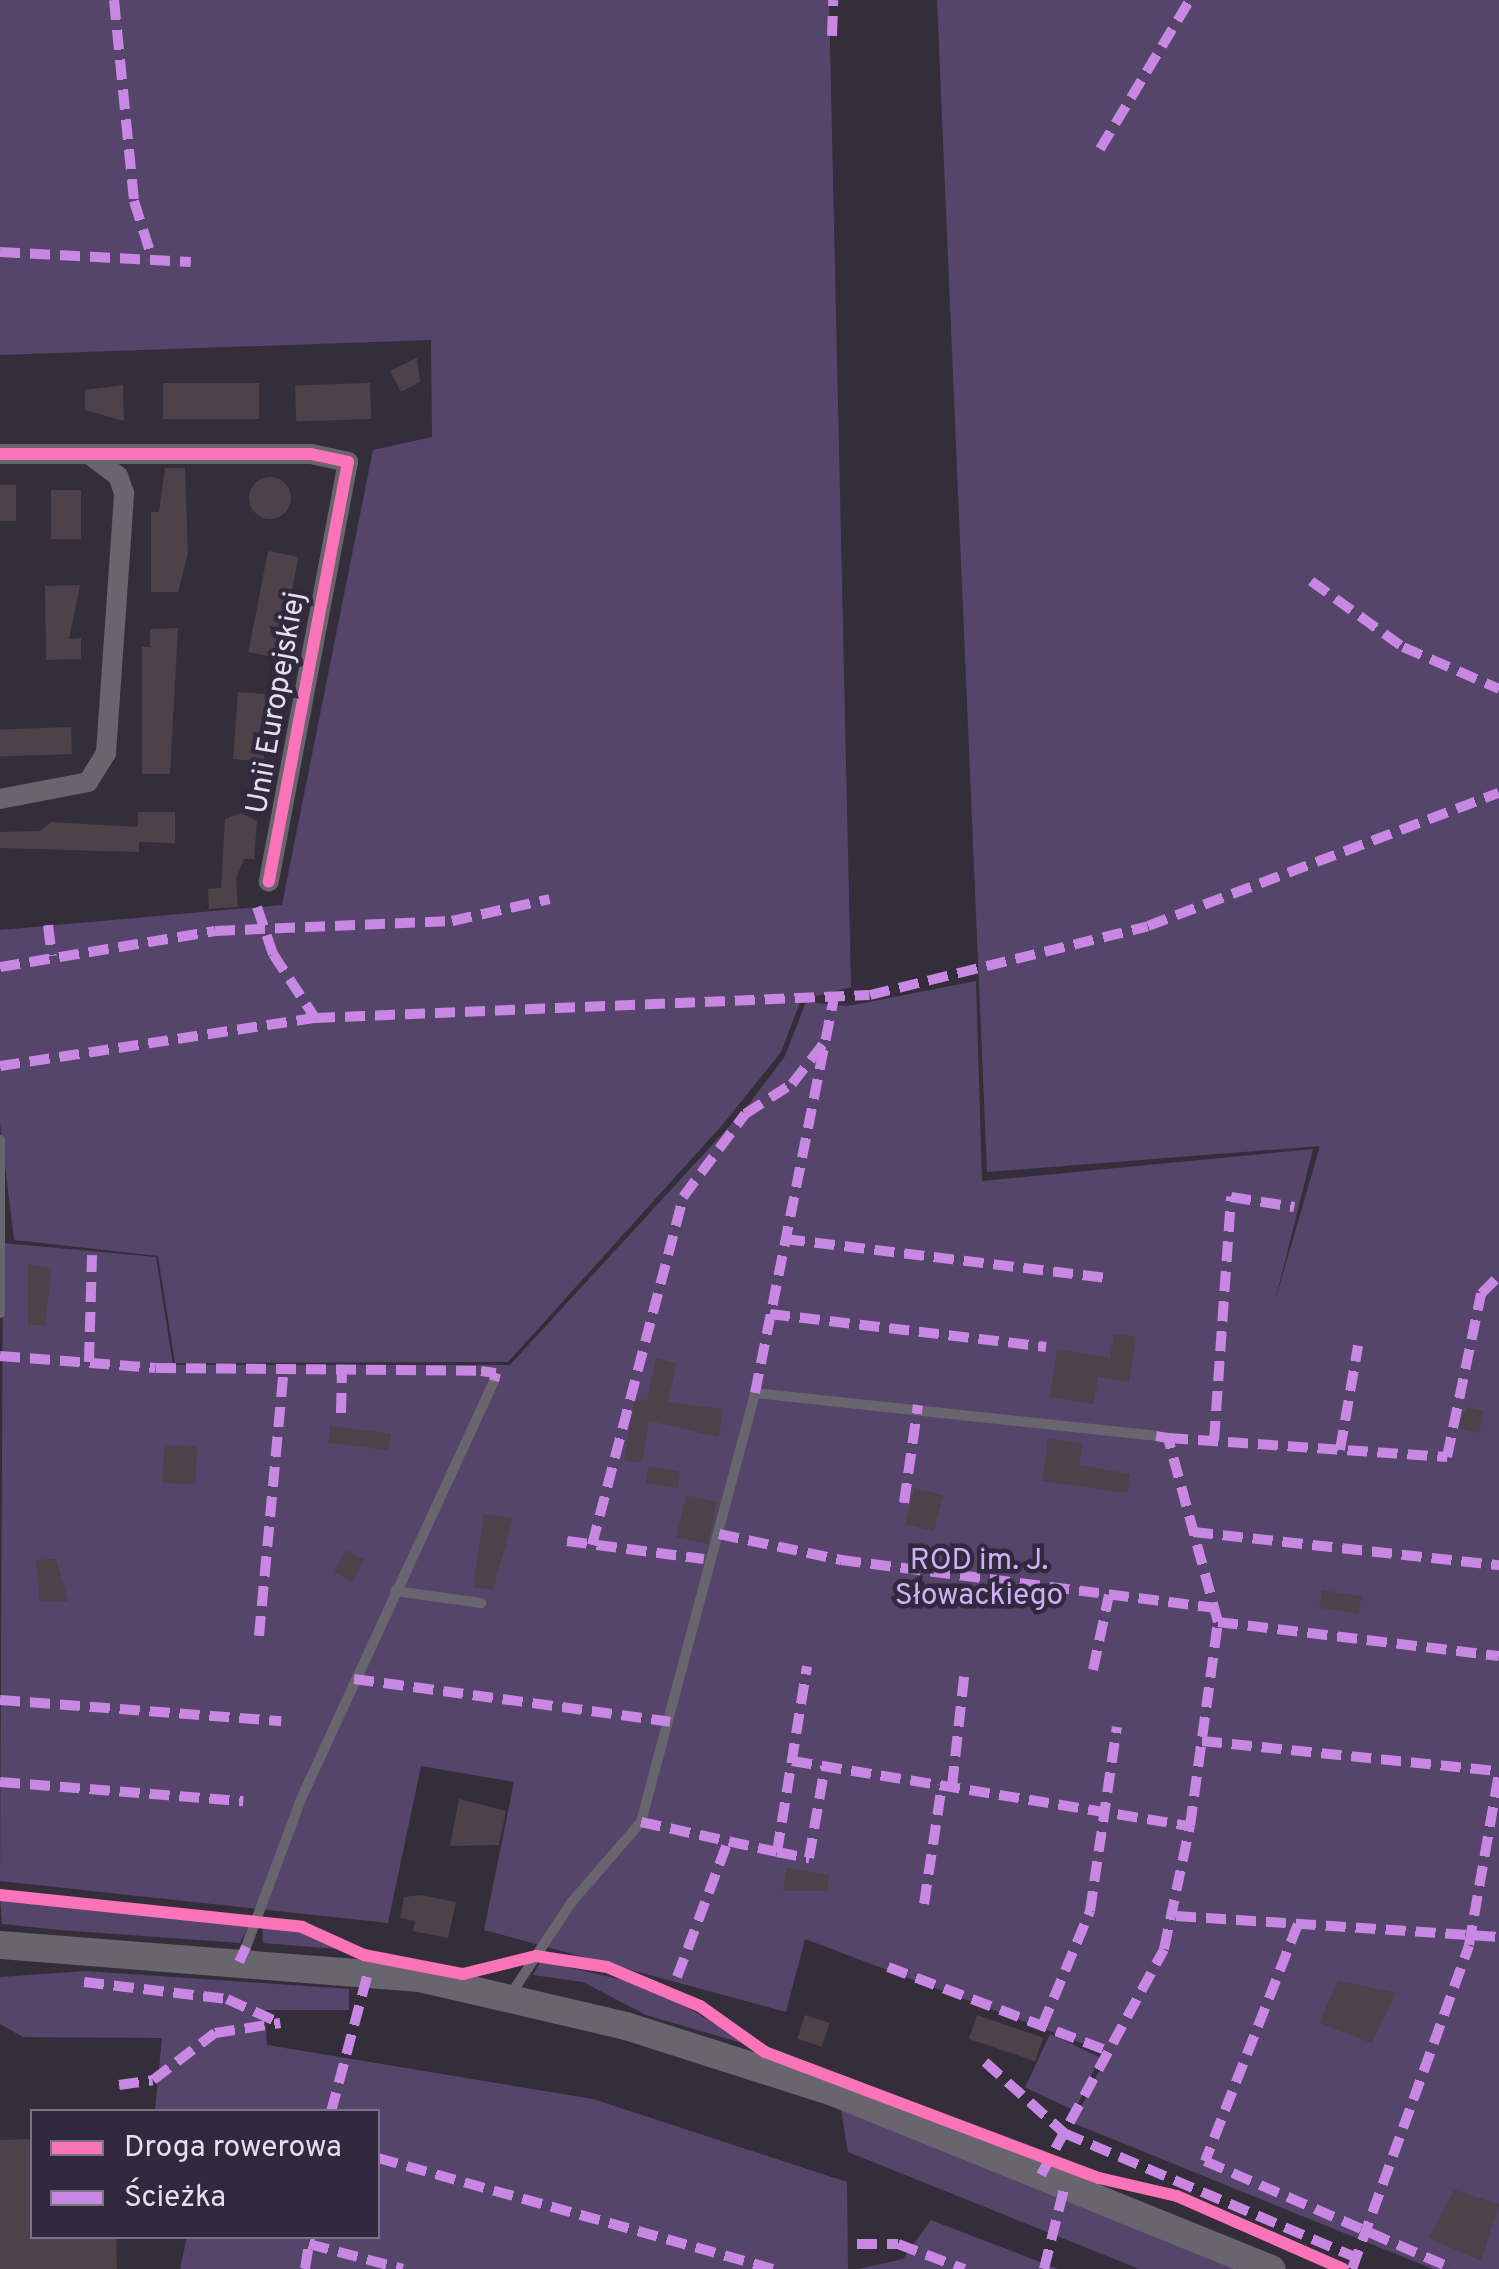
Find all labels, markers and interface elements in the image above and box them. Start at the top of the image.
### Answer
street label: Unii Europejskiej [241,589,315,817]
park label: ROD im. J. Słowackiego [895,1544,1063,1614]
legend [30,2109,380,2239]
text: Droga rowerowa [124,2130,342,2167]
text: Ścieżka [124,2180,226,2217]

